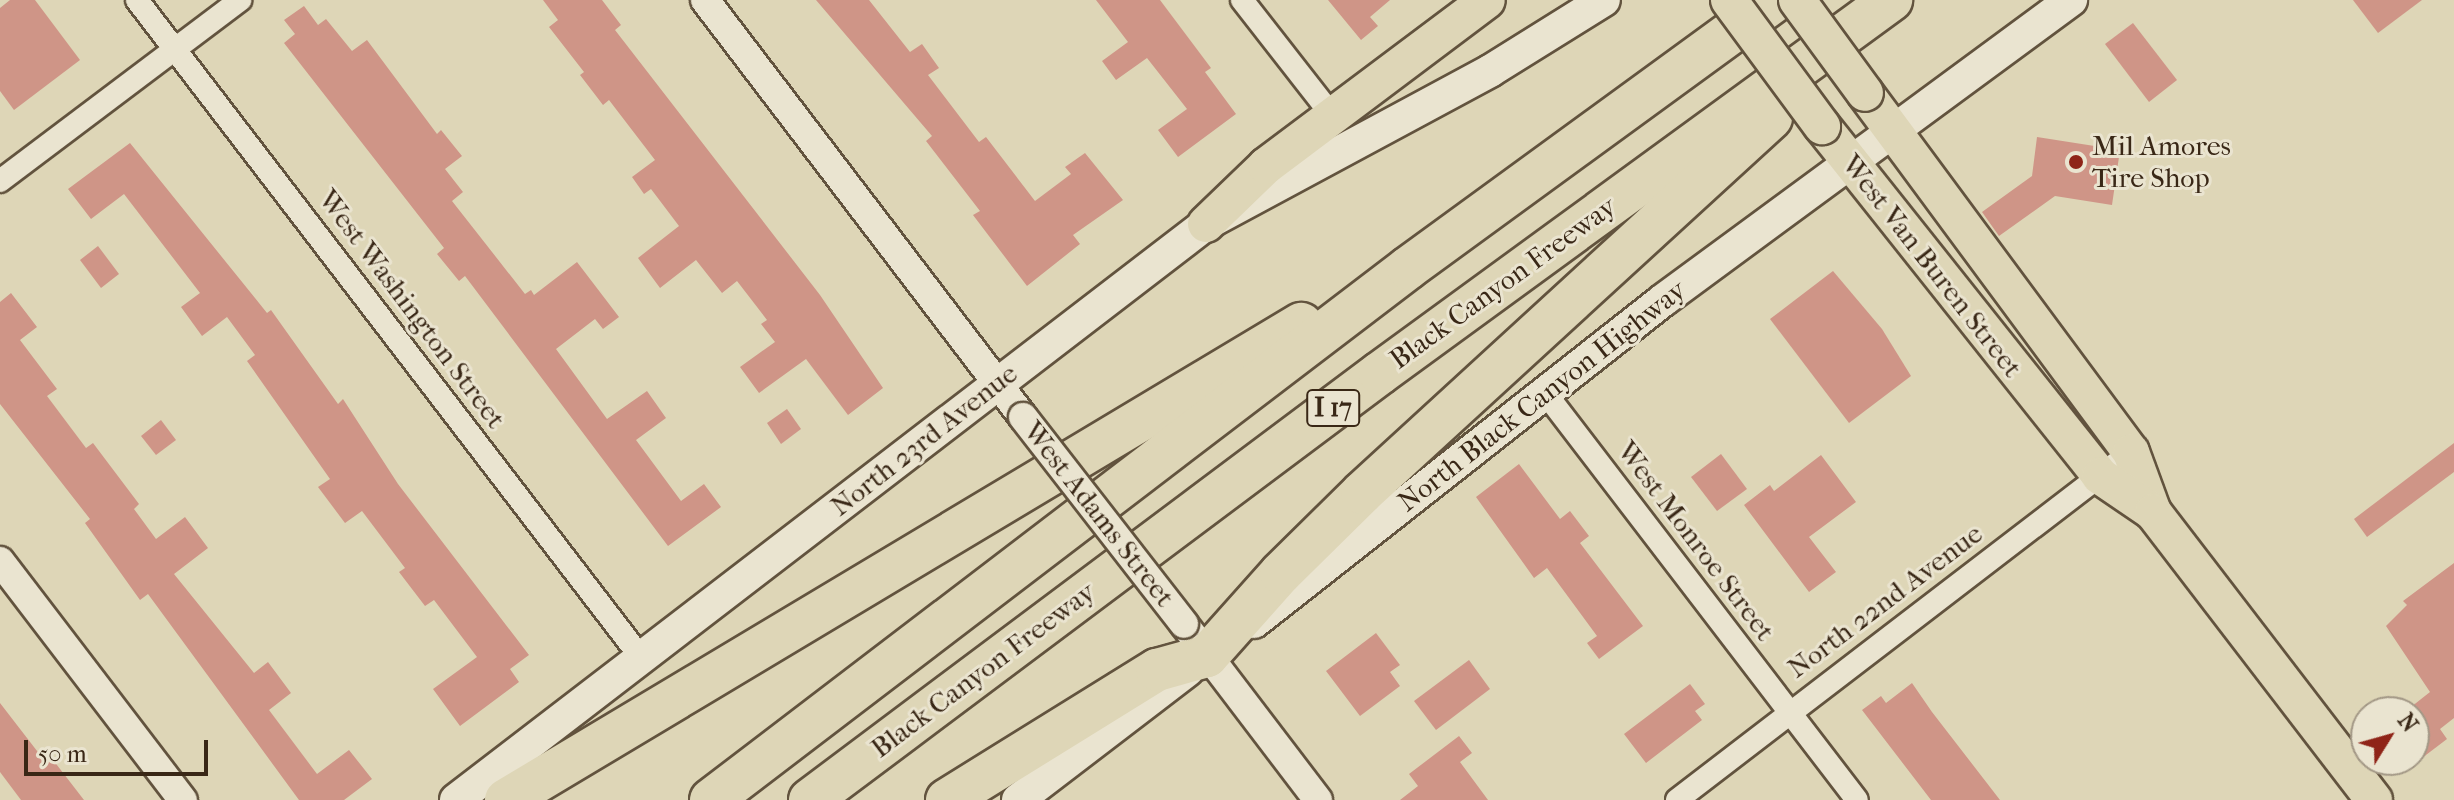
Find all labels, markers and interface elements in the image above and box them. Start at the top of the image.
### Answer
place label: Mil Amores Tire Shop [2092,129,2231,195]
street label: West Van Buren Street [1835,148,2029,384]
marker: Mil Amores Tire Shop [2067,153,2085,171]
street label: West Washington Street [311,183,513,435]
street label: Black Canyon Freeway [1383,190,1623,376]
street label: North Black Canyon Highway [1391,273,1693,519]
street label: North 23rd Avenue [824,357,1024,523]
road number: I 17 [1305,386,1361,430]
street label: West Adams Street [1016,415,1182,613]
street label: West Monroe Street [1610,435,1782,647]
street label: North 22nd Avenue [1781,517,1989,685]
street label: Black Canyon Freeway [864,575,1102,765]
north arrow [2350,696,2430,776]
text: N [2392,708,2423,737]
scale bar [28,724,212,774]
text: 50 m [38,740,87,768]

